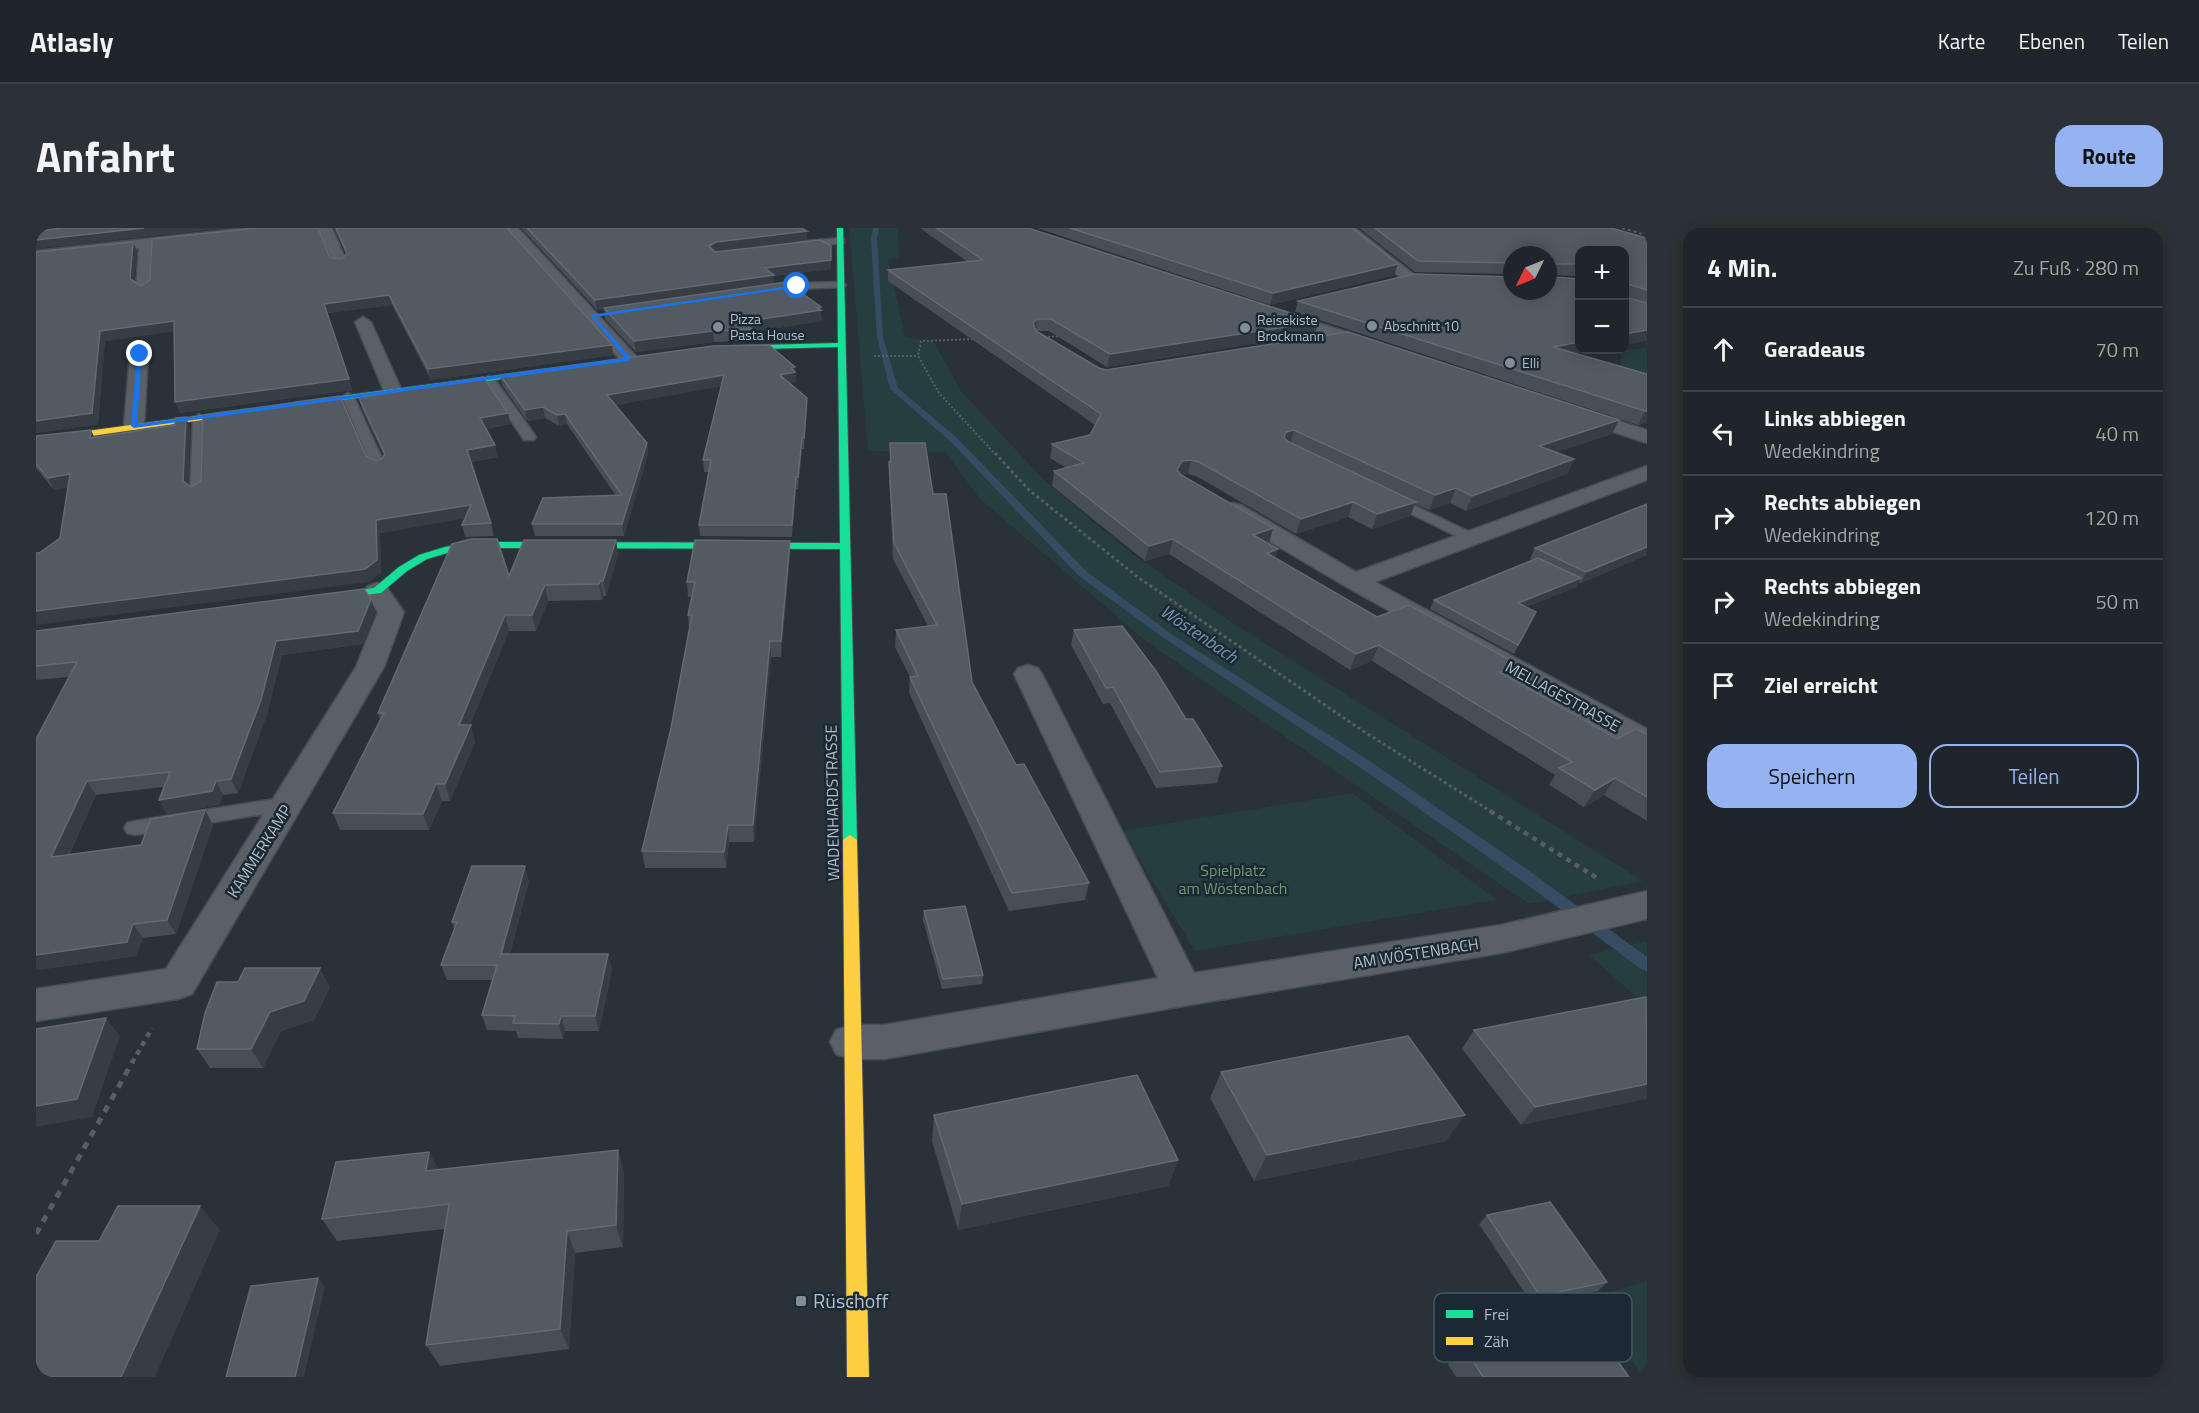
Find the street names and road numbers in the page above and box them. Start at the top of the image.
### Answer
street label: MELLAGESTRASSE [1501,654,1625,738]
street label: WADENHARDSTRASSE [819,725,845,881]
street label: KAMMERKAMP [221,800,297,902]
street label: AM WÖSTENBACH [1352,931,1480,975]

